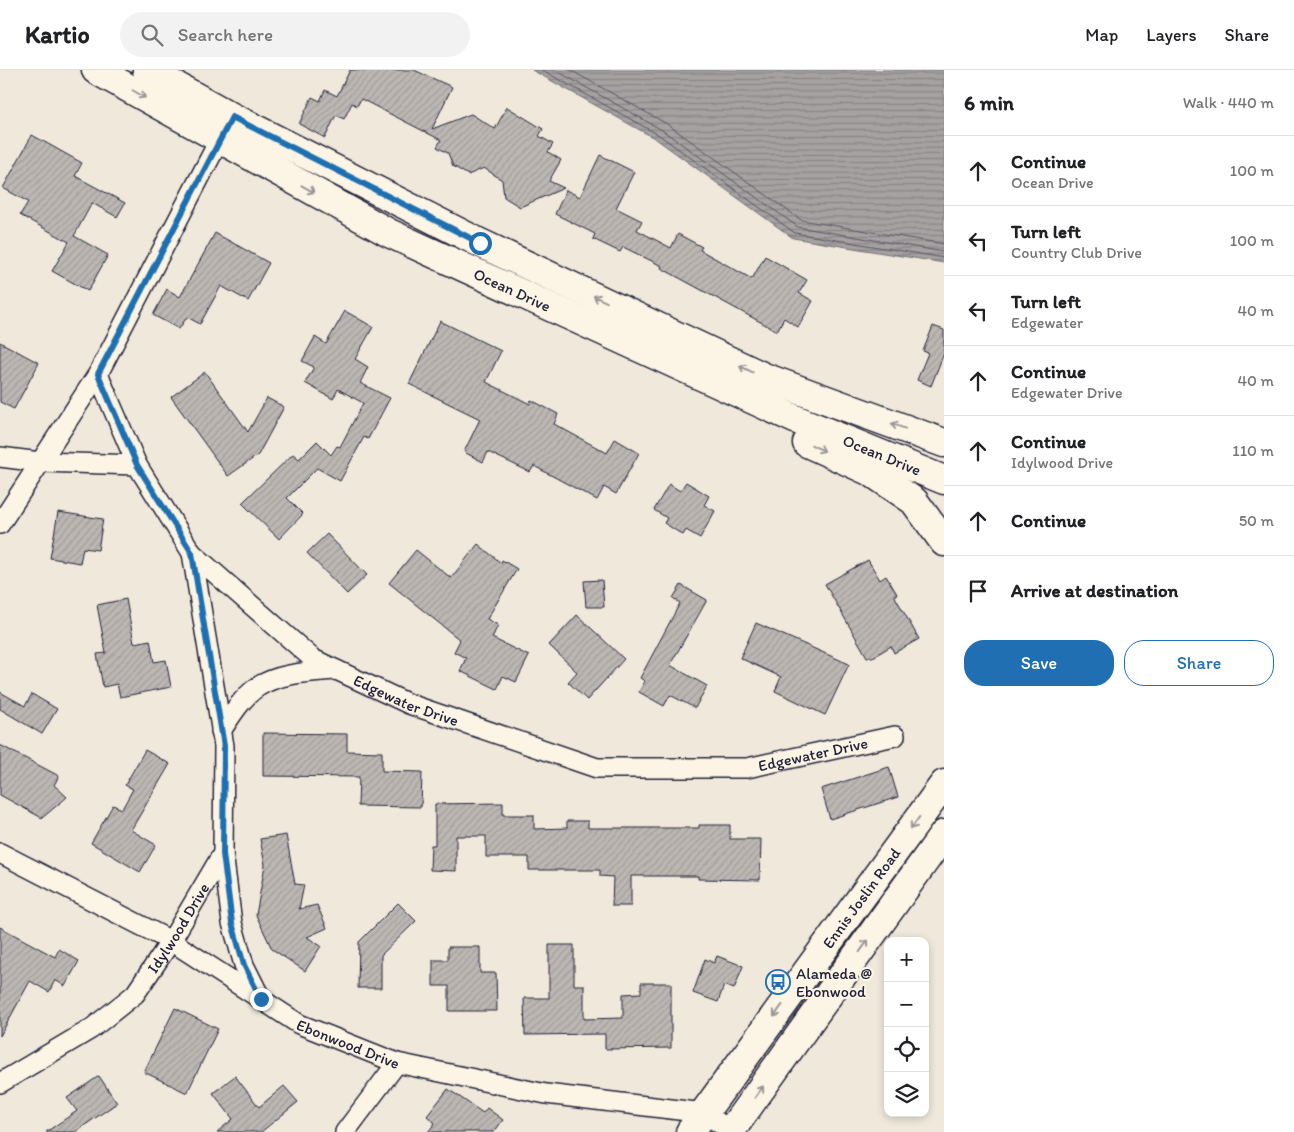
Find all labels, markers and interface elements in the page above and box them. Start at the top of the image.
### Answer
search box [120,12,470,57]
text: Kartio [25,20,90,49]
icon: search [138,21,166,49]
text: Search here [178,23,273,46]
text: Map [1085,24,1118,46]
text: Layers [1146,24,1196,46]
text: Share [1224,24,1269,46]
one-way arrow [131,89,146,99]
text: 6 min [964,90,1014,115]
text: Walk · 440 m [1183,93,1274,112]
text: Continue [1011,150,1086,173]
icon: ahead [964,157,992,185]
text: 100 m [1230,161,1274,180]
text: Ocean Drive [1011,173,1094,192]
one-way arrow [300,185,315,194]
text: Turn left [1011,220,1081,243]
icon: left [964,227,992,255]
text: 100 m [1230,231,1274,250]
route start [469,232,492,255]
text: Country Club Drive [1011,243,1142,262]
street label: Ocean Drive [471,264,554,315]
text: Turn left [1011,290,1081,313]
one-way arrow [593,293,608,303]
icon: left [964,297,992,325]
text: 40 m [1237,301,1274,320]
text: Edgewater [1011,313,1083,332]
text: Continue [1011,360,1086,383]
one-way arrow [739,364,754,373]
icon: ahead [964,367,992,395]
text: 40 m [1237,371,1274,390]
text: Edgewater Drive [1011,383,1123,402]
one-way arrow [891,421,906,430]
street label: Ocean Drive [840,430,924,479]
text: Continue [1011,430,1086,453]
icon: ahead [964,437,992,465]
text: 110 m [1232,441,1274,460]
one-way arrow [810,444,825,453]
text: Idylwood Drive [1011,453,1113,472]
icon: ahead [964,507,992,535]
text: Continue [1011,509,1086,532]
text: 50 m [1239,511,1274,530]
icon: arrive [964,577,992,605]
text: Arrive at destination [1011,579,1178,602]
button: Save [964,640,1114,686]
button: Share [1124,640,1274,686]
street label: Edgewater Drive [351,670,461,730]
street label: Edgewater Drive [756,733,869,775]
one-way arrow [910,816,920,830]
street label: Ennis Joslin Road [818,843,904,952]
street label: Idylwood Drive [143,879,213,976]
map controls [884,937,929,1117]
button: + [884,937,929,982]
one-way arrow [859,940,869,954]
place label: Alameda @ Ebonwood [796,964,872,1001]
bus stop icon: Alameda @ Ebonwood [765,969,791,995]
button: − [884,982,929,1027]
route end [250,988,273,1011]
one-way arrow [773,1004,783,1018]
street label: Ebonwood Drive [294,1015,403,1073]
button: locate [884,1027,929,1072]
button: layers [884,1072,929,1117]
one-way arrow [754,1086,764,1100]

